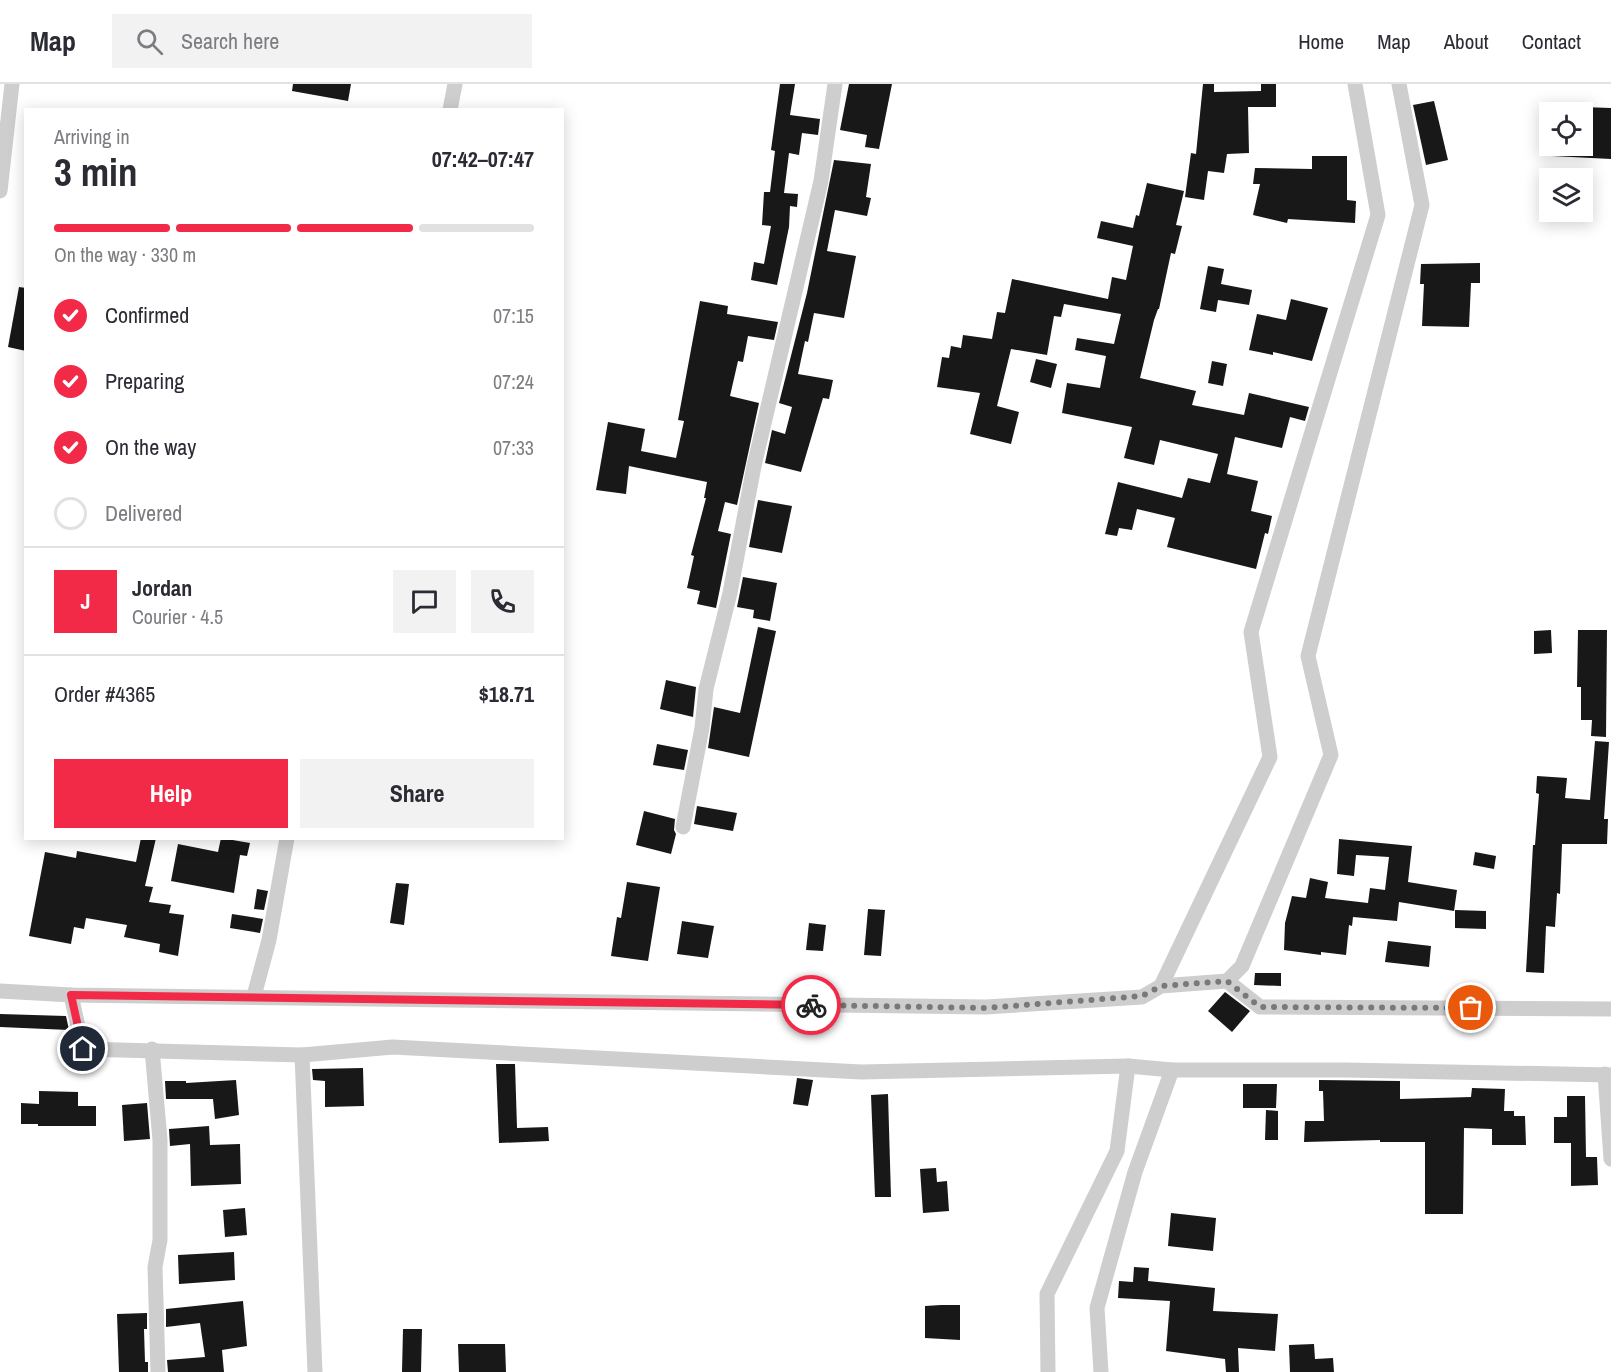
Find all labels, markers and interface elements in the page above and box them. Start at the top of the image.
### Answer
search box [112,14,532,68]
text: Map [30,22,76,60]
icon: search [133,25,166,58]
text: Search here [181,26,279,56]
text: Home [1298,27,1344,56]
text: Map [1377,27,1411,56]
text: About [1444,27,1489,56]
text: Contact [1522,27,1581,56]
map controls [1539,102,1593,222]
button: locate [1539,102,1593,156]
text: Arriving in [54,123,130,150]
text: 07:42–07:47 [432,144,534,174]
text: 3 min [54,146,138,198]
button: layers [1539,168,1593,222]
text: On the way · 330 m [54,241,196,268]
icon: check [54,299,87,332]
text: Confirmed [105,300,189,330]
text: 07:15 [493,302,534,329]
icon: check [54,365,87,398]
text: Preparing [105,366,184,396]
text: 07:24 [493,368,534,395]
icon: check [54,431,87,464]
text: On the way [105,432,196,462]
text: 07:33 [493,434,534,461]
text: Delivered [105,498,182,528]
button: chat [393,570,456,633]
button: phone [471,570,534,633]
text: Jordan [132,573,192,603]
text: J [80,586,91,616]
text: Courier · 4.5 [132,603,223,630]
text: Order #4365 [54,679,155,709]
text: $18.71 [479,679,534,709]
button: Help [54,759,288,828]
button: Share [300,759,534,828]
courier [781,975,841,1035]
pin [1445,982,1496,1033]
icon: bike [795,989,828,1022]
icon: bag [1454,991,1487,1024]
pin [57,1023,108,1074]
icon: home [66,1032,99,1065]

